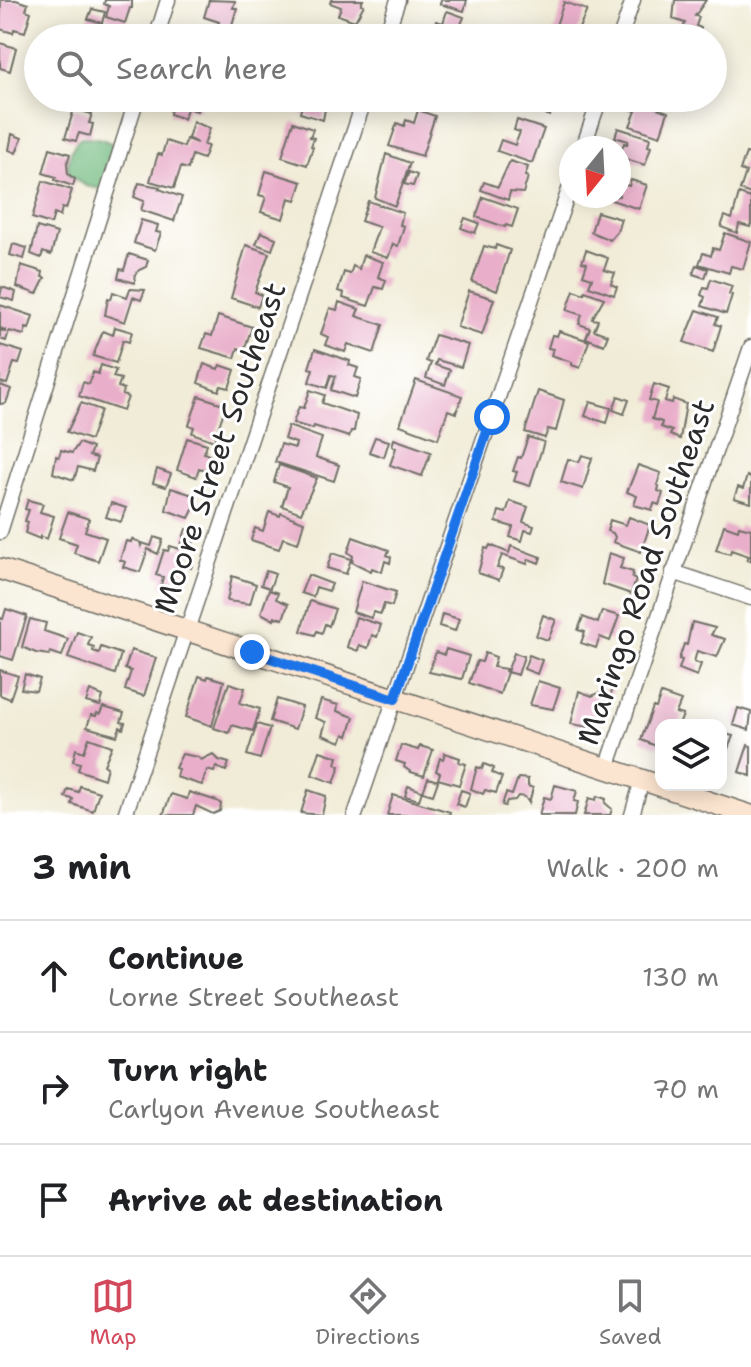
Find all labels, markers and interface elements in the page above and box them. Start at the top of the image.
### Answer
search box [24,24,727,112]
icon: search [52,46,96,90]
text: Search here [116,48,287,89]
north arrow [559,136,631,208]
street label: Moore Street Southeast [143,277,296,619]
street label: Maringo Road Southeast [567,393,724,750]
route start [474,399,510,435]
route end [234,634,270,670]
map controls [655,719,727,791]
button: layers [655,719,727,791]
text: 3 min [32,844,131,890]
text: Walk · 200 m [546,850,719,885]
text: Continue [108,938,244,979]
icon: ahead [32,954,76,998]
text: 130 m [642,959,719,994]
text: Lorne Street Southeast [108,979,399,1014]
text: Turn right [108,1050,267,1091]
icon: right [32,1066,76,1110]
text: 70 m [652,1071,719,1106]
text: Carlyon Avenue Southeast [108,1091,440,1126]
icon: arrive [32,1178,76,1222]
text: Arrive at destination [108,1180,443,1221]
tab: Map [89,1274,137,1351]
tab: Directions [315,1274,420,1351]
tab: Saved [599,1274,662,1351]

